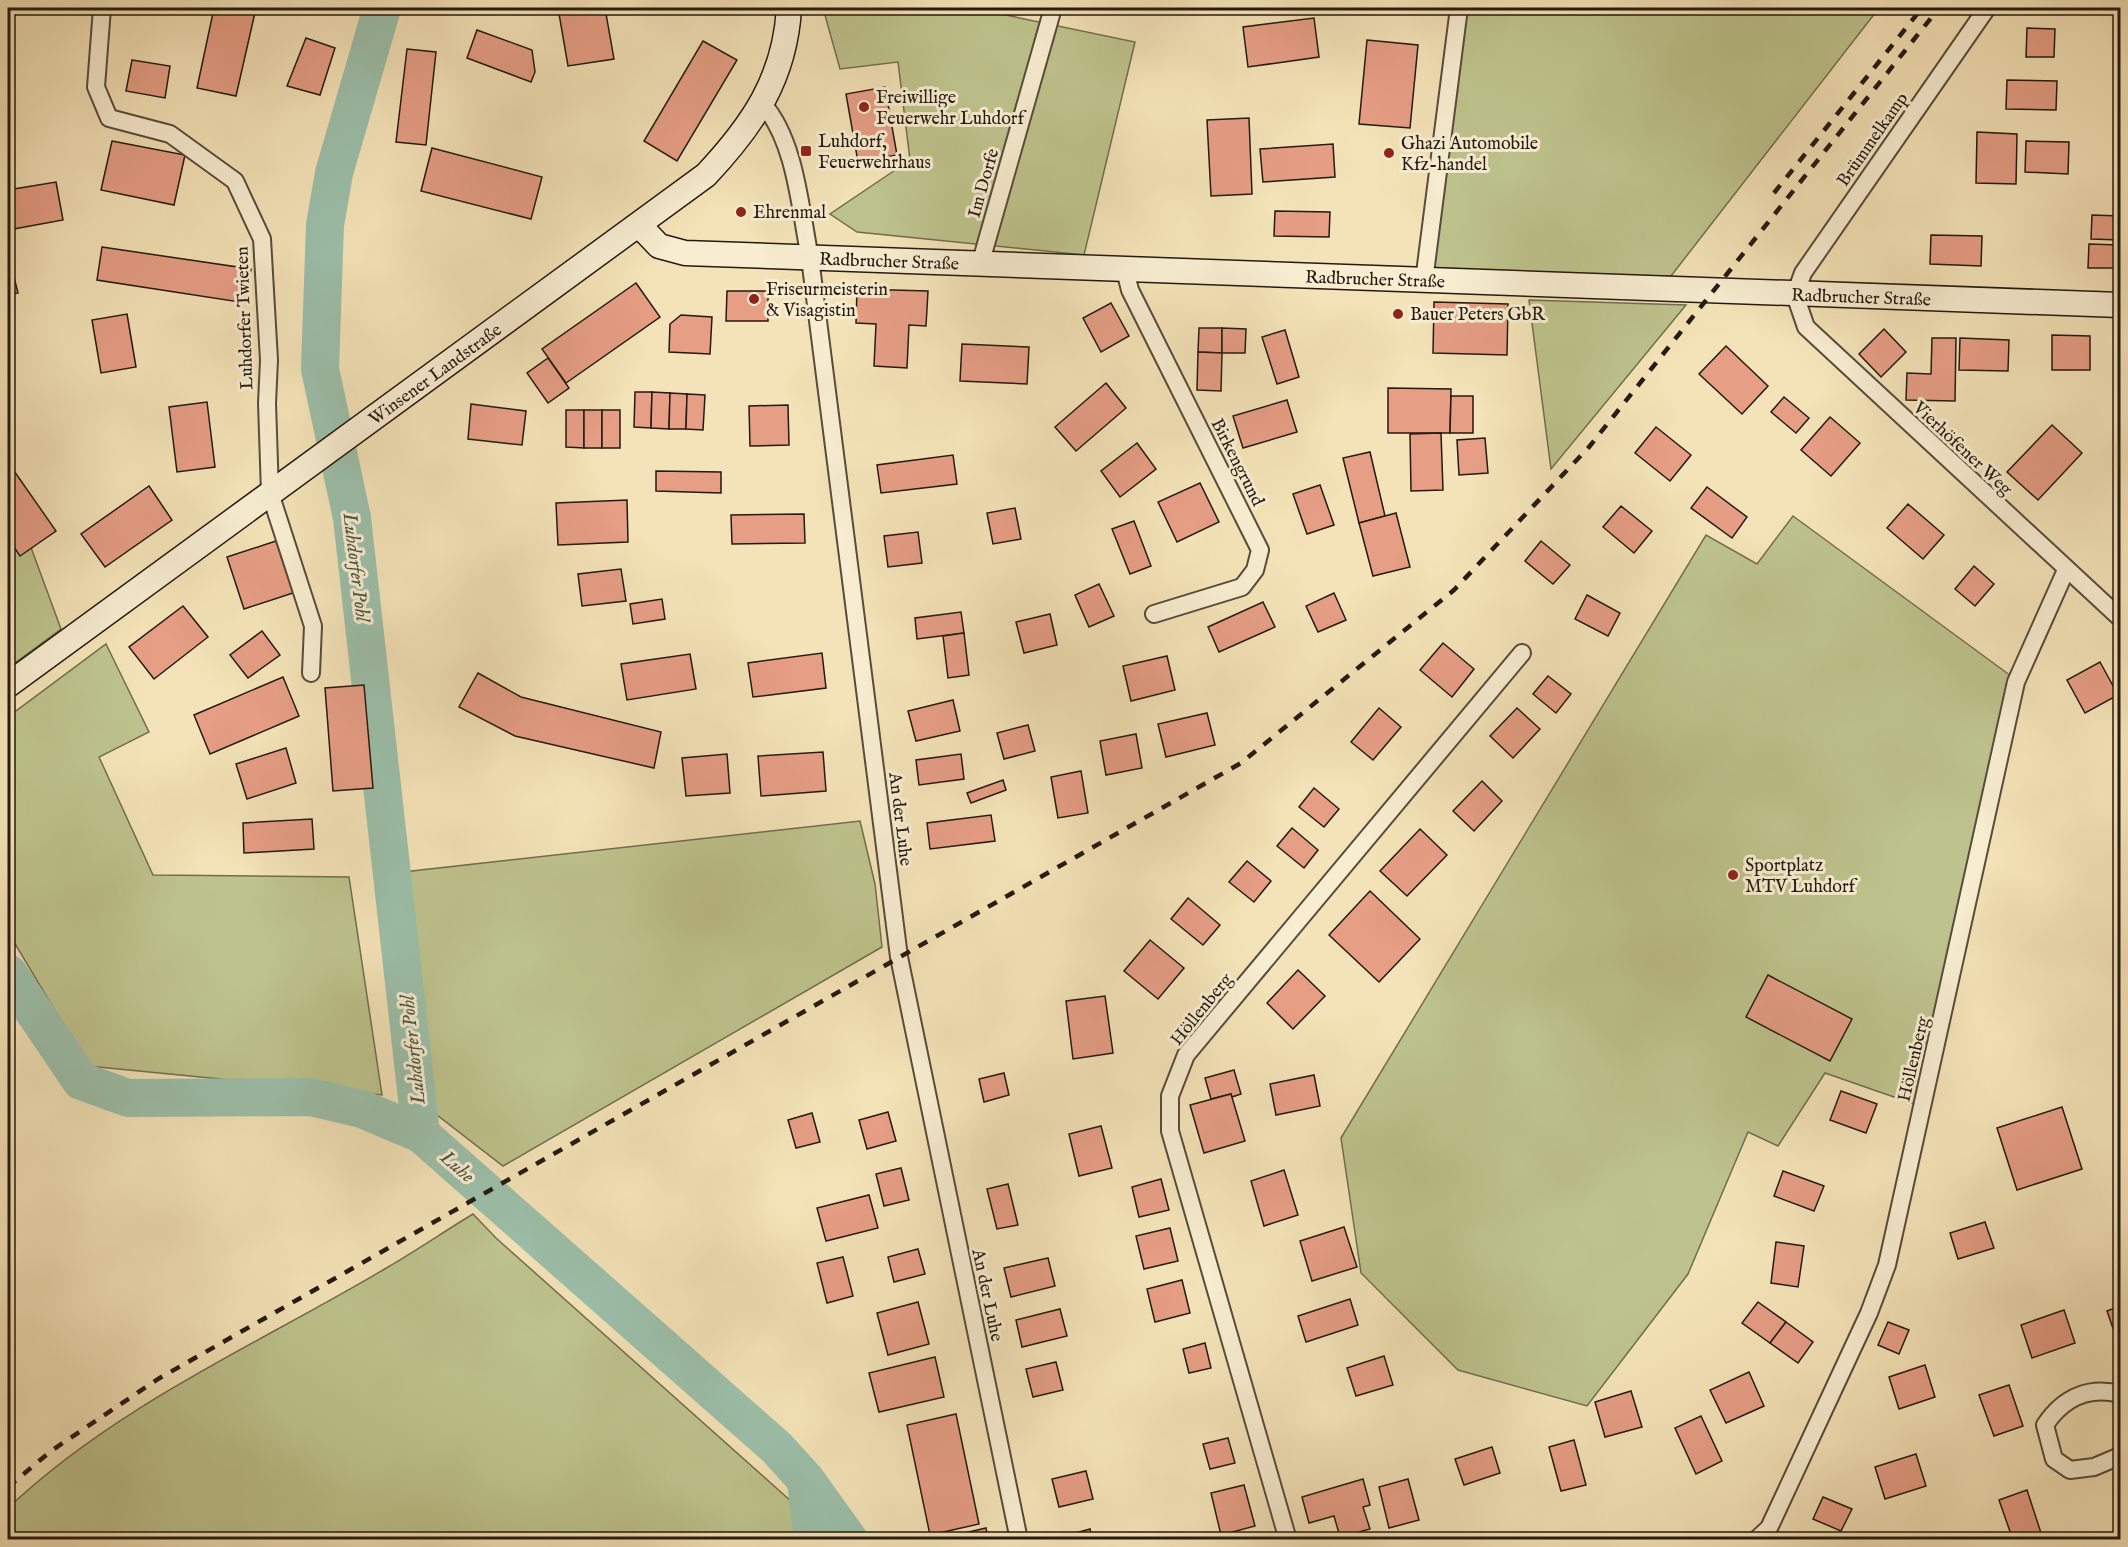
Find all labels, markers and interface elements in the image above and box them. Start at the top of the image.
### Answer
place label: Freiwillige Feuerwehr Luhdorf [876,87,1027,131]
street label: Brümmelkamp [1832,88,1914,191]
marker: Freiwillige Feuerwehr Luhdorf [857,100,871,114]
place label: Luhdorf, Feuerwehrhaus [818,131,931,175]
place label: Ghazi Automobile Kfz-handel [1401,133,1538,177]
marker: Luhdorf, Feuerwehrhaus [799,144,813,158]
street label: Im Dorfe [964,146,1005,221]
marker: Ghazi Automobile Kfz-handel [1382,146,1396,160]
place label: Ehrenmal [753,202,826,225]
marker: Ehrenmal [734,205,748,219]
street label: Luhdorfer Twieten [231,246,259,390]
street label: Radbrucher Straße [819,249,959,276]
street label: Radbrucher Straße [1305,267,1445,294]
place label: Friseurmeisterin & Visagistin [766,279,888,323]
street label: Radbrucher Straße [1791,285,1931,312]
marker: Friseurmeisterin & Visagistin [747,292,761,306]
place label: Bauer Peters GbR [1410,304,1546,327]
marker: Bauer Peters GbR [1391,307,1405,321]
street label: Winsener Landstraße [365,319,507,431]
street label: Vierhöfener Weg [1907,396,2017,501]
street label: Birkengrund [1205,415,1269,511]
water label: Luhdorfer Pohl [336,510,375,625]
street label: An der Luhe [882,770,917,867]
place label: Sportplatz MTV Luhdorf [1745,855,1859,899]
marker: Sportplatz MTV Luhdorf [1726,868,1740,882]
street label: Höllenberg [1166,969,1239,1051]
water label: Luhdorfer Pohl [395,992,432,1107]
street label: Höllenberg [1894,1014,1935,1104]
water label: Luhe [434,1145,480,1189]
street label: An der Luhe [965,1246,1008,1344]

